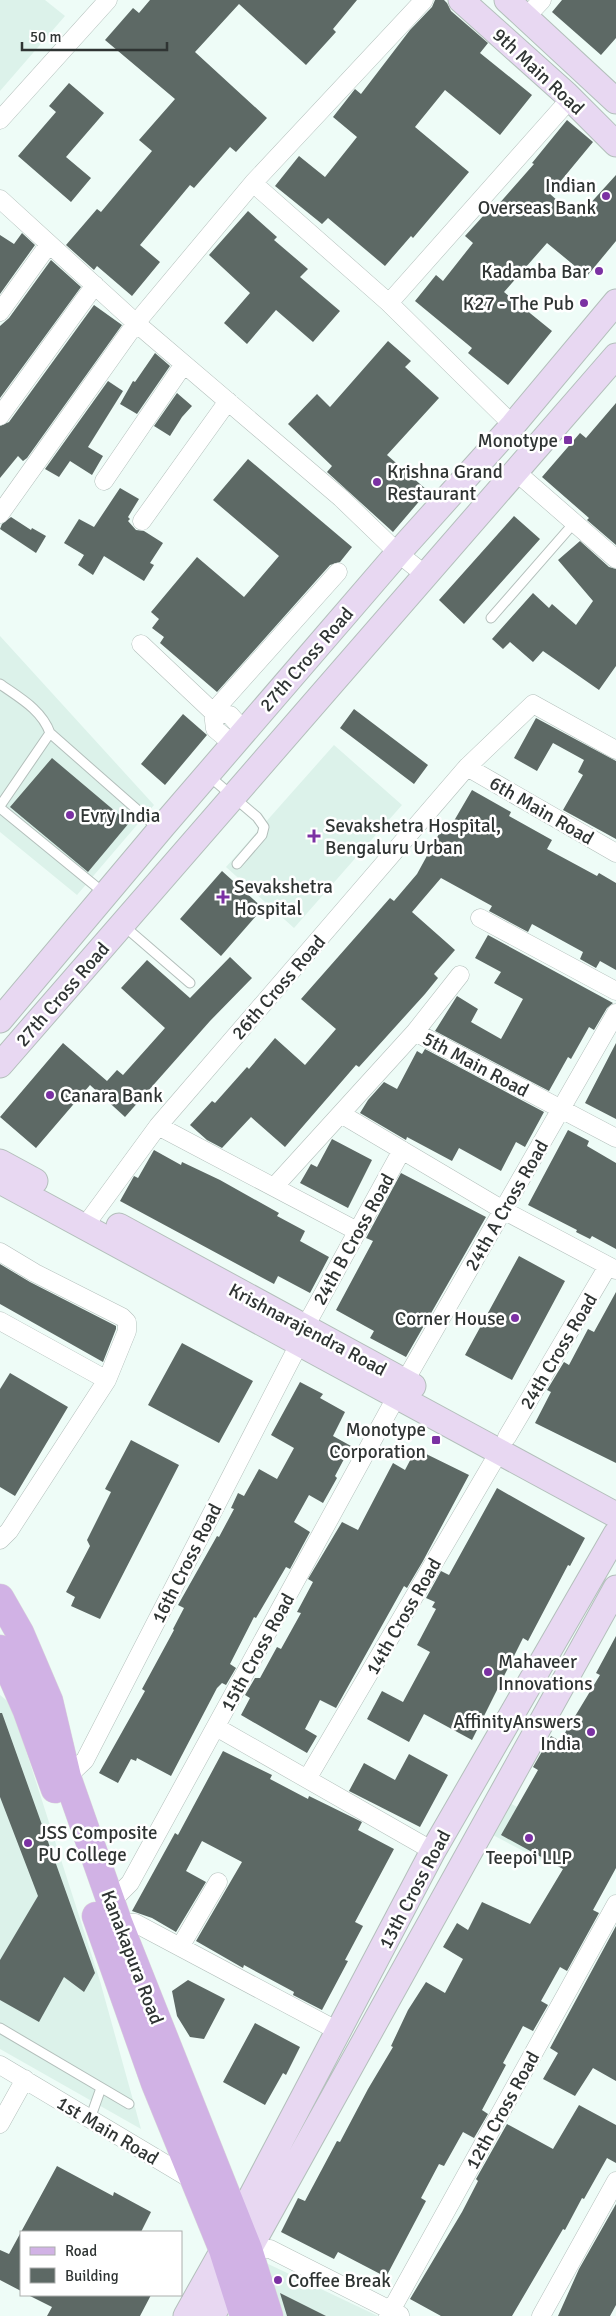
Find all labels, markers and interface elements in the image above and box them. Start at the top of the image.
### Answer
scale bar [22,20,168,52]
street label: 9th Main Road [487,23,589,120]
text: 50 m [30,28,61,46]
place label: Indian Overseas Bank [478,174,596,220]
marker: Indian Overseas Bank [600,190,612,202]
place label: Kadamba Bar [481,260,589,284]
marker: Kadamba Bar [593,265,605,277]
place label: K27 - The Pub [463,292,574,316]
marker: K27 - The Pub [578,297,590,309]
place label: Monotype [478,429,558,453]
marker: Monotype [562,434,574,446]
place label: Krishna Grand Restaurant [387,460,503,506]
marker: Krishna Grand Restaurant [371,476,383,488]
street label: 27th Cross Road [255,602,359,717]
street label: 6th Main Road [485,771,598,850]
place label: Evry India [80,804,160,828]
marker: Evry India [64,809,76,821]
place label: Sevakshetra Hospital, Bengaluru Urban [325,814,501,860]
marker: Sevakshetra Hospital, Bengaluru Urban [307,829,321,843]
place label: Sevakshetra Hospital [234,875,333,921]
marker: Sevakshetra Hospital [216,890,230,904]
street label: 26th Cross Road [227,930,331,1045]
street label: 27th Cross Road [11,937,115,1052]
street label: 5th Main Road [418,1027,533,1103]
place label: Canara Bank [60,1084,163,1108]
marker: Canara Bank [44,1089,56,1101]
street label: 24th A Cross Road [460,1136,554,1275]
street label: 24th B Cross Road [308,1169,400,1310]
street label: Krishnarajendra Road [224,1278,391,1382]
street label: 24th Cross Road [515,1289,603,1414]
place label: Corner House [395,1307,505,1331]
marker: Corner House [509,1312,521,1324]
place label: Monotype Corporation [329,1418,426,1464]
marker: Monotype Corporation [430,1434,442,1446]
street label: 16th Cross Road [146,1500,227,1627]
street label: 14th Cross Road [361,1554,447,1679]
street label: 15th Cross Road [216,1589,300,1716]
place label: Mahaveer Innovations [498,1650,593,1696]
marker: Mahaveer Innovations [482,1666,494,1678]
place label: AffinityAnswers India [453,1710,581,1756]
marker: AffinityAnswers India [585,1726,597,1738]
place label: JSS Composite PU College [38,1821,158,1867]
street label: 13th Cross Road [373,1826,456,1953]
marker: Teepoi LLP [523,1832,535,1844]
marker: JSS Composite PU College [22,1837,34,1849]
place label: Teepoi LLP [486,1846,572,1870]
street label: Kanakapura Road [95,1887,169,2028]
street label: 12th Cross Road [461,2047,545,2174]
street label: 1st Main Road [52,2091,163,2171]
legend [20,2231,182,2296]
text: Road [65,2242,97,2260]
text: Building [65,2267,119,2285]
place label: Coffee Break [288,2269,391,2293]
marker: Coffee Break [272,2274,284,2286]

